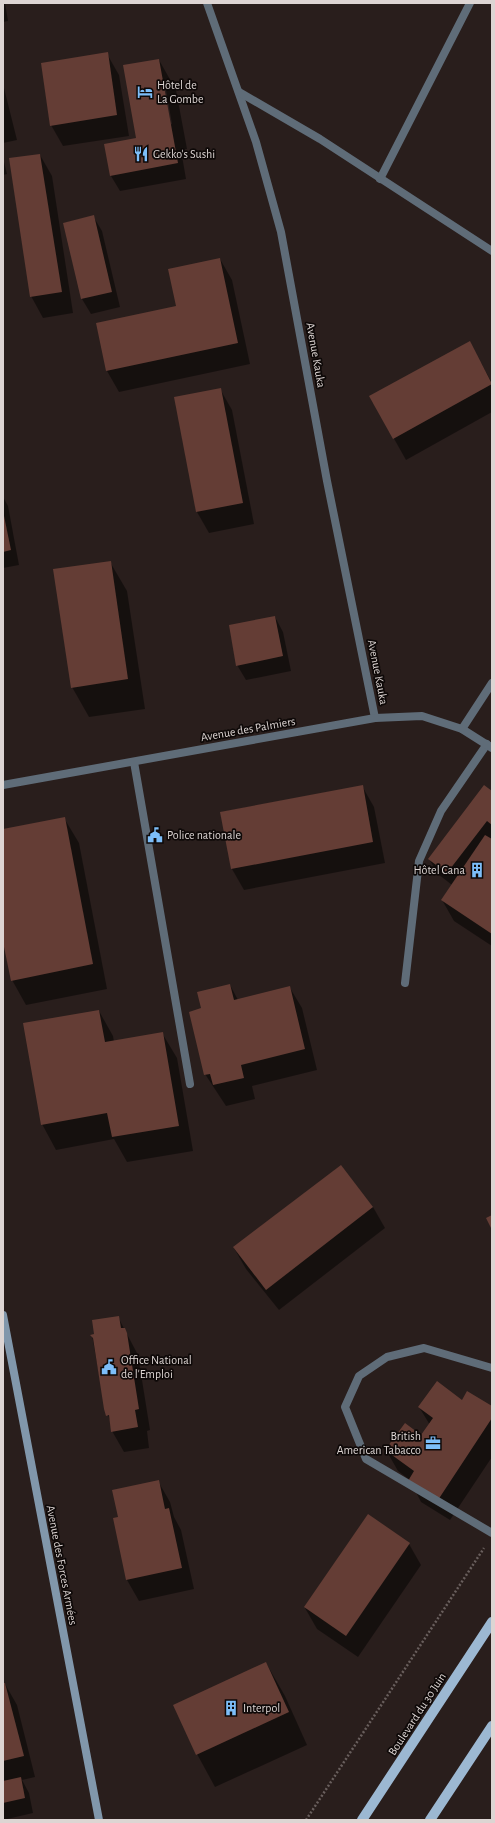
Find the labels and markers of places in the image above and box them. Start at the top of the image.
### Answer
place label: Hôtel de La Gombe [157,79,204,105]
hotel icon: Hôtel de La Gombe [136,83,154,101]
restaurant icon: Gekko's Sushi [132,145,150,163]
place label: Gekko's Sushi [153,148,215,160]
public building icon: Police nationale [146,826,164,844]
place label: Police nationale [167,829,241,841]
building icon: Hôtel Cana [468,861,486,879]
place label: Hôtel Cana [414,864,465,876]
place label: Office National de l'Emploi [121,1354,192,1380]
public building icon: Office National de l'Emploi [100,1358,118,1376]
place label: British American Tabacco [337,1430,421,1456]
office icon: British American Tabacco [424,1434,442,1452]
building icon: Interpol [222,1699,240,1717]
place label: Interpol [243,1702,280,1714]

